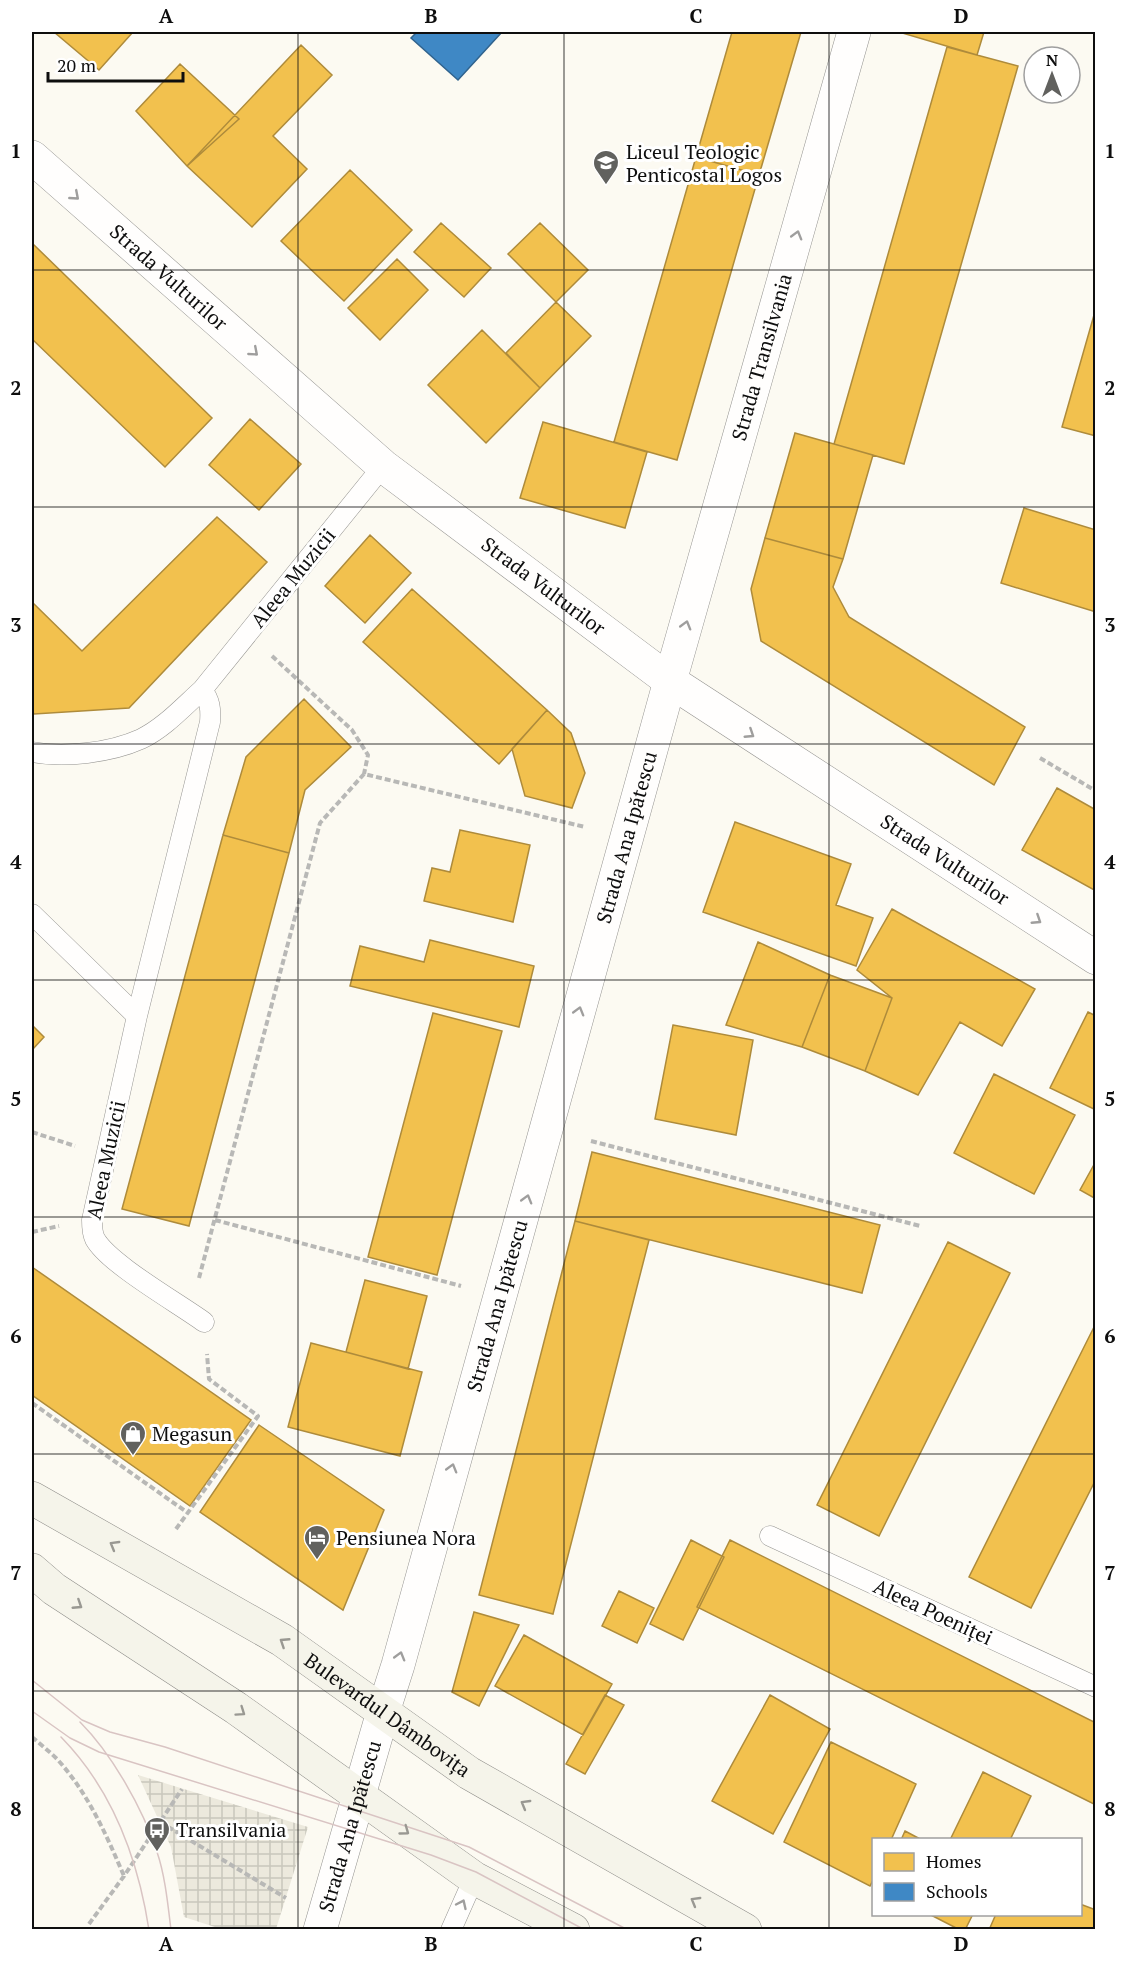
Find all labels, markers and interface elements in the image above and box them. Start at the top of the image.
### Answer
text: A [159,2,174,29]
text: B [425,2,438,29]
text: C [689,2,703,29]
text: D [954,2,968,29]
scale bar [48,45,183,83]
north arrow [1022,45,1082,105]
text: N [1046,49,1058,71]
text: 20 m [57,53,97,77]
text: 1 [10,137,22,164]
text: 1 [1104,137,1116,164]
place label: Liceul Teologic Penticostal Logos [626,138,782,188]
school or university icon: Liceul Teologic Penticostal Logos [591,148,621,186]
one-way arrow [69,189,79,200]
street label: Strada Vulturilor [104,218,234,336]
one-way arrow [789,230,802,240]
street label: Strada Transilvania [725,270,798,444]
one-way arrow [247,345,257,356]
text: 2 [10,374,22,401]
text: 2 [1104,374,1116,401]
street label: Aleea Muzicii [244,522,341,633]
street label: Strada Vulturilor [476,530,611,641]
text: 3 [10,611,22,638]
text: 3 [1104,611,1116,638]
one-way arrow [679,620,691,631]
one-way arrow [743,727,754,738]
street label: Strada Ana Ipătescu [590,748,663,926]
street label: Strada Vulturilor [875,807,1015,911]
text: 4 [10,848,22,875]
text: 4 [1104,848,1116,875]
one-way arrow [1031,913,1041,925]
one-way arrow [572,1006,584,1017]
text: 5 [10,1085,22,1112]
text: 5 [1104,1085,1116,1112]
street label: Aleea Muzicii [80,1098,131,1222]
one-way arrow [519,1194,532,1204]
street label: Strada Ana Ipătescu [460,1216,533,1395]
text: 6 [10,1322,22,1349]
text: 6 [1104,1322,1116,1349]
shop icon: Megasun [118,1419,148,1457]
place label: Megasun [152,1420,232,1447]
one-way arrow [445,1463,457,1474]
hotel icon: Pensiunea Nora [302,1523,332,1561]
place label: Pensiunea Nora [336,1524,476,1551]
one-way arrow [110,1541,121,1552]
text: 7 [10,1559,22,1586]
text: 7 [1104,1559,1116,1586]
street label: Aleea Poeniței [869,1572,997,1651]
one-way arrow [72,1597,83,1608]
one-way arrow [279,1638,290,1649]
street label: Bulevardul Dâmbovița [299,1646,476,1783]
one-way arrow [393,1651,405,1662]
one-way arrow [235,1705,246,1716]
street label: Strada Ana Ipătescu [312,1737,387,1915]
text: 8 [10,1795,22,1822]
text: 8 [1104,1795,1116,1822]
one-way arrow [521,1800,531,1812]
bus stop icon: Transilvania [142,1815,172,1853]
place label: Transilvania [176,1816,286,1843]
one-way arrow [399,1823,410,1834]
legend [872,1838,1082,1916]
text: Homes [926,1849,981,1873]
text: Schools [926,1879,988,1903]
one-way arrow [690,1896,701,1908]
one-way arrow [454,1899,466,1910]
text: A [159,1930,174,1957]
text: B [425,1930,438,1957]
text: C [689,1930,703,1957]
text: D [954,1930,968,1957]

